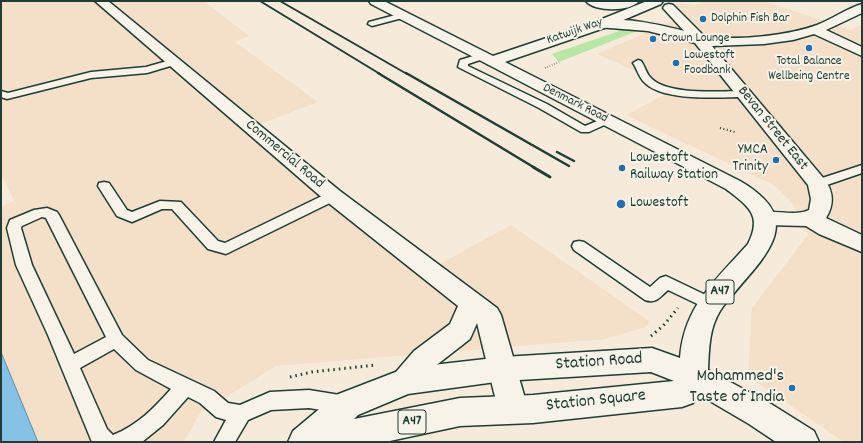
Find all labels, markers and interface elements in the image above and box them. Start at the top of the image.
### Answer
place label: Dolphin Fish Bar [711,11,790,27]
marker: Dolphin Fish Bar [698,14,708,24]
street label: Katwijk Way [545,15,605,49]
place label: Crown Lounge [661,31,730,47]
marker: Crown Lounge [648,34,658,44]
marker: Total Balance Wellbeing Centre [804,43,814,53]
place label: Lowestoft Foodbank [684,48,735,79]
place label: Total Balance Wellbeing Centre [768,54,850,85]
marker: Lowestoft Foodbank [671,58,681,68]
street label: Denmark Road [540,81,610,127]
street label: Bevan Street East [733,83,811,175]
street label: Commercial Road [241,117,327,193]
place label: YMCA Trinity [732,142,768,177]
place label: Lowestoft Railway Station [630,150,718,185]
marker: YMCA Trinity [771,155,781,165]
marker: Lowestoft Railway Station [617,163,627,173]
place label: Lowestoft [630,195,688,213]
marker: Lowestoft [615,198,627,210]
road number: A47 [706,280,734,304]
street label: Station Road [555,349,643,377]
place label: Mohammed's Taste of India [690,367,784,410]
marker: Mohammed's Taste of India [787,383,797,393]
street label: Station Square [545,386,647,418]
road number: A47 [398,410,426,434]

